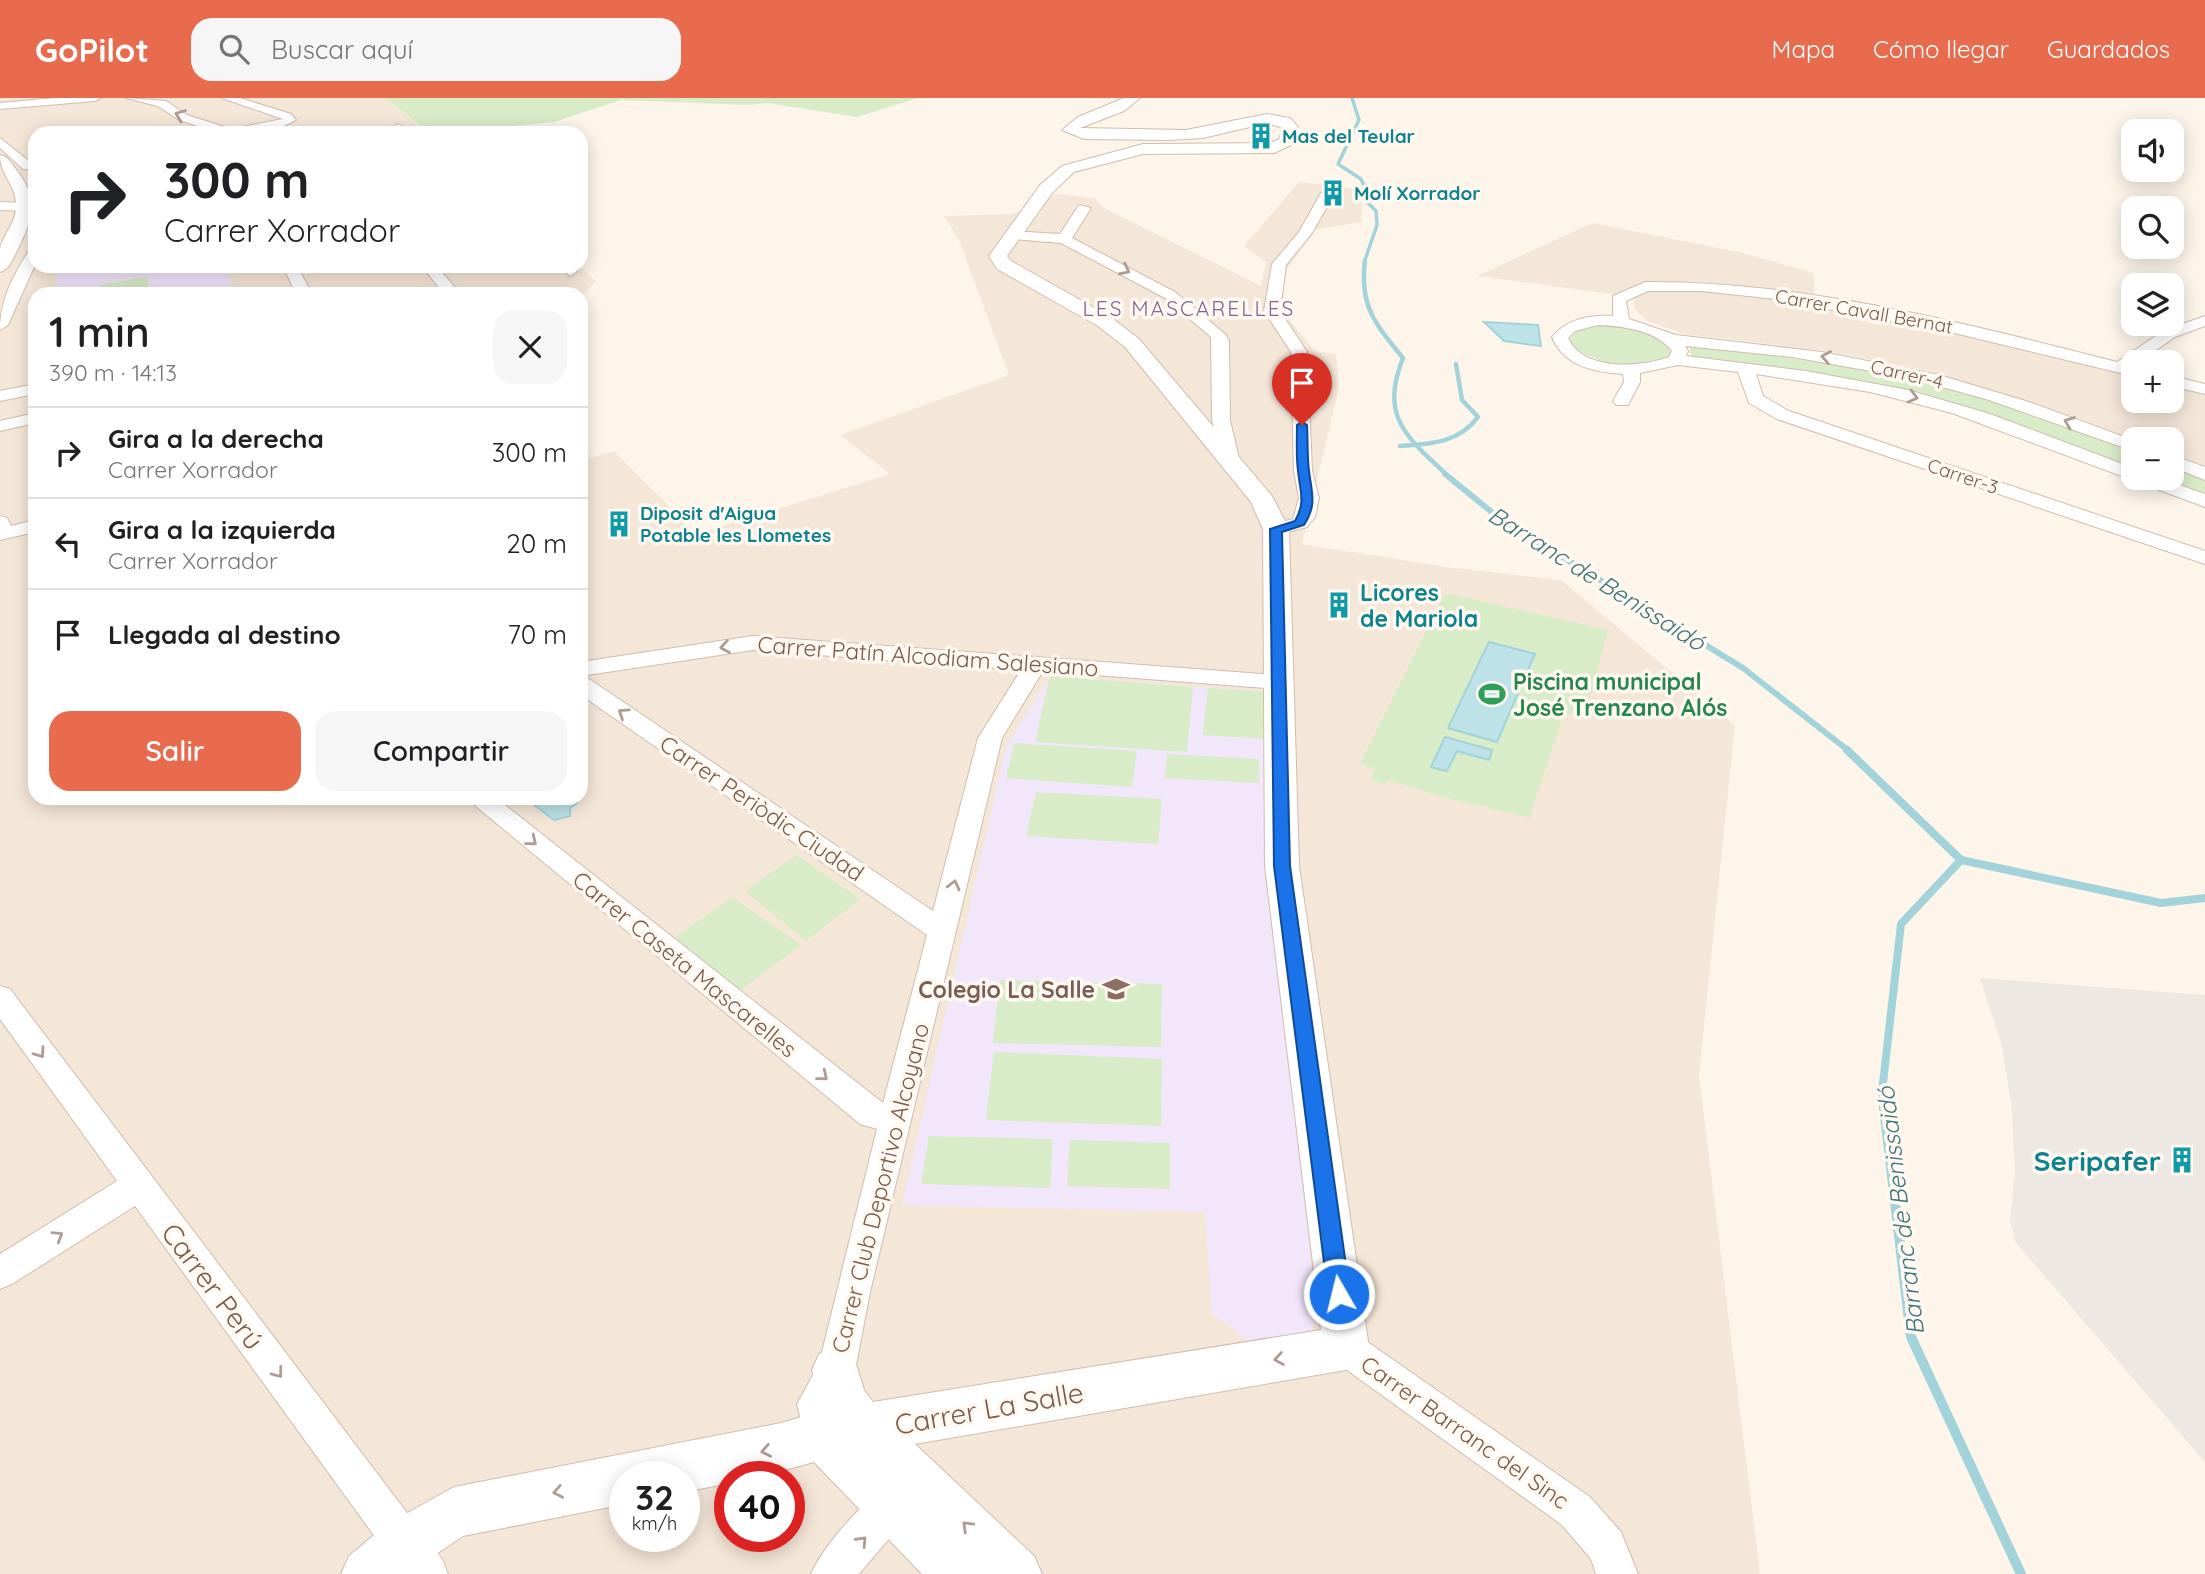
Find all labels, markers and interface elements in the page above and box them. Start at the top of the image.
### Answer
search box [191,18,681,81]
text: GoPilot [35,29,149,70]
icon: search [215,30,253,68]
text: Buscar aquí [271,33,413,66]
text: Mapa [1772,34,1835,64]
text: Cómo llegar [1873,34,2009,64]
text: Guardados [2047,34,2170,64]
one-way arrow [175,109,187,123]
map controls [2121,119,2184,490]
button: sound [2121,119,2184,182]
building icon: Mas del Teular [1246,121,1276,151]
place label: Mas del Teular [1282,124,1415,148]
text: 300 m [164,149,309,210]
icon: right [49,154,140,245]
building icon: Molí Xorrador [1318,178,1348,208]
place label: Molí Xorrador [1354,181,1481,205]
button: search [2121,196,2184,259]
text: Carrer Xorrador [164,210,400,250]
one-way arrow [1118,262,1130,275]
button: layers [2121,273,2184,336]
street label: Carrer Cavall Bernat [1773,284,1955,338]
district label: LES MASCARELLES [1083,295,1295,321]
text: 1 min [49,305,150,358]
button: close [493,310,567,384]
one-way arrow [1820,350,1832,365]
button: + [2121,350,2184,413]
pin [1272,353,1332,425]
street label: Carrer-4 [1868,354,1946,394]
text: 390 m · 14:13 [49,358,177,387]
icon: arrive [1283,364,1321,402]
one-way arrow [1907,389,1919,403]
one-way arrow [2064,416,2076,430]
text: Gira a la derecha [108,422,324,455]
button: − [2121,427,2184,490]
icon: right [49,434,87,472]
text: 300 m [492,436,567,469]
street label: Carrer-3 [1924,453,2002,499]
text: Carrer Xorrador [108,455,278,484]
water label: Barranc de Benissaidó [1483,499,1712,658]
place label: Diposit d'Aigua Potable les Llometes [640,501,831,547]
building icon: Diposit d'Aigua Potable les Llometes [604,509,634,539]
text: Gira a la izquierda [108,513,336,546]
icon: left [49,525,87,563]
text: 20 m [506,527,567,560]
text: Carrer Xorrador [108,546,278,575]
place label: Licores de Mariola [1360,578,1478,633]
building icon: Licores de Mariola [1324,590,1354,620]
icon: arrive [49,616,87,654]
text: Llegada al destino [108,618,341,651]
text: 70 m [507,618,567,651]
street label: Carrer Patín Alcodiam Salesiano [757,630,1099,682]
one-way arrow [719,639,731,654]
place label: Piscina municipal José Trenzano Alós [1513,667,1727,722]
sports icon: Piscina municipal José Trenzano Alós [1477,679,1507,709]
one-way arrow [618,709,631,721]
button: Salir [49,711,301,791]
button: Compartir [315,711,567,791]
street label: Carrer Periòdic Ciudad [654,729,870,887]
one-way arrow [523,833,536,845]
street label: Carrer Caseta Mascarelles [567,865,803,1063]
one-way arrow [946,879,960,891]
school or university icon: Colegio La Salle [1101,974,1131,1004]
place label: Colegio La Salle [918,975,1095,1004]
street label: Carrer Club Deportivo Alcoyano [825,1020,935,1356]
one-way arrow [32,1045,44,1057]
one-way arrow [816,1068,828,1081]
water label: Barranc de Benissaidó [1870,1084,1930,1337]
place label: Seripafer [2034,1143,2161,1178]
building icon: Seripafer [2167,1145,2197,1175]
street label: Carrer Perú [154,1216,272,1356]
one-way arrow [50,1232,63,1245]
position arrow [1302,1257,1376,1331]
street label: Carrer Barranc del Sinc [1355,1349,1575,1515]
one-way arrow [1273,1351,1285,1366]
one-way arrow [270,1365,282,1378]
street label: Carrer La Salle [892,1374,1086,1442]
one-way arrow [760,1443,772,1458]
speed limit sign: 40 [714,1461,805,1552]
text: 32 [635,1475,674,1519]
one-way arrow [552,1483,564,1498]
text: km/h [632,1512,677,1535]
one-way arrow [963,1522,976,1535]
one-way arrow [854,1536,866,1549]

